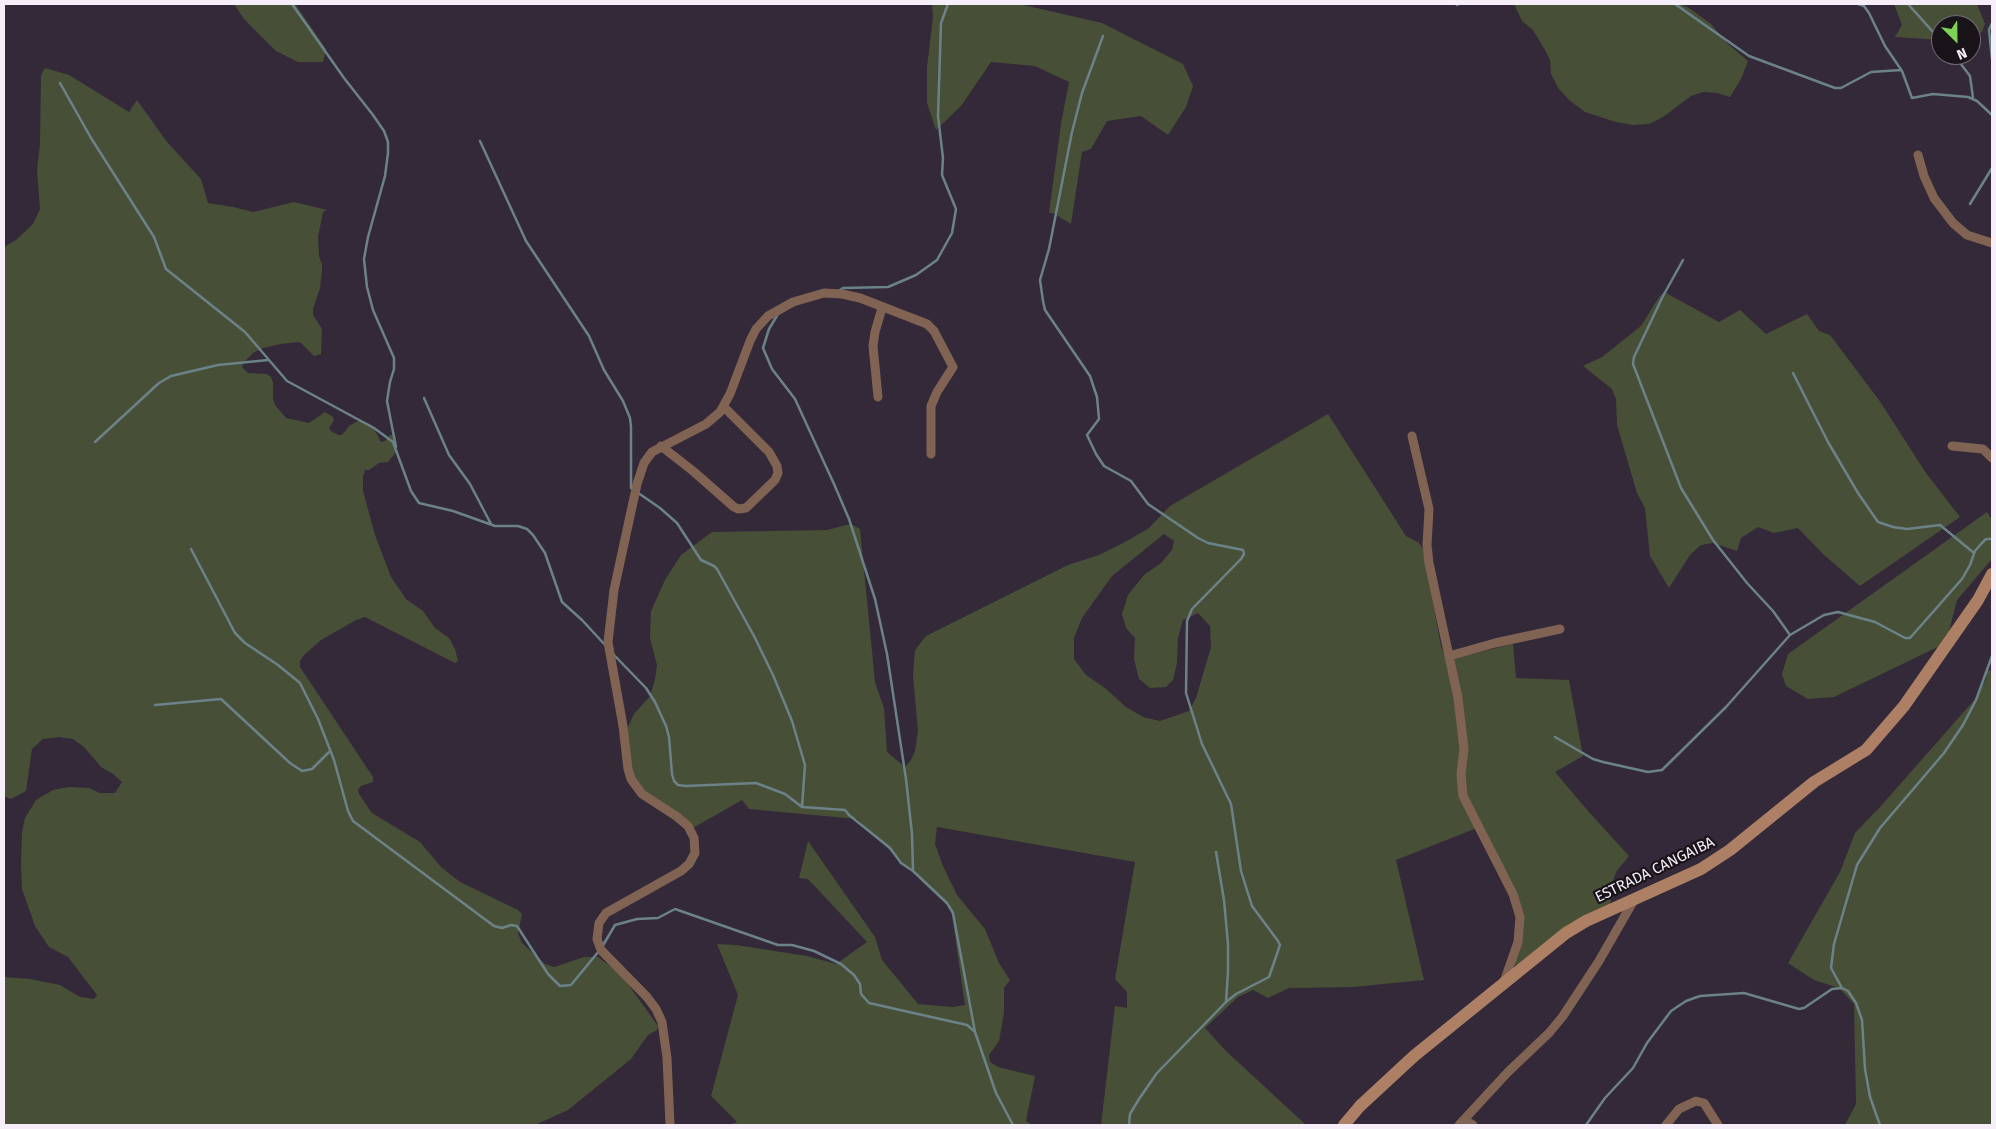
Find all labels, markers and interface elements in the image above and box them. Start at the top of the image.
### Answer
north arrow [1931,15,1981,65]
text: N [1954,44,1969,63]
street label: ESTRADA CANGAIBA [1592,833,1718,907]

